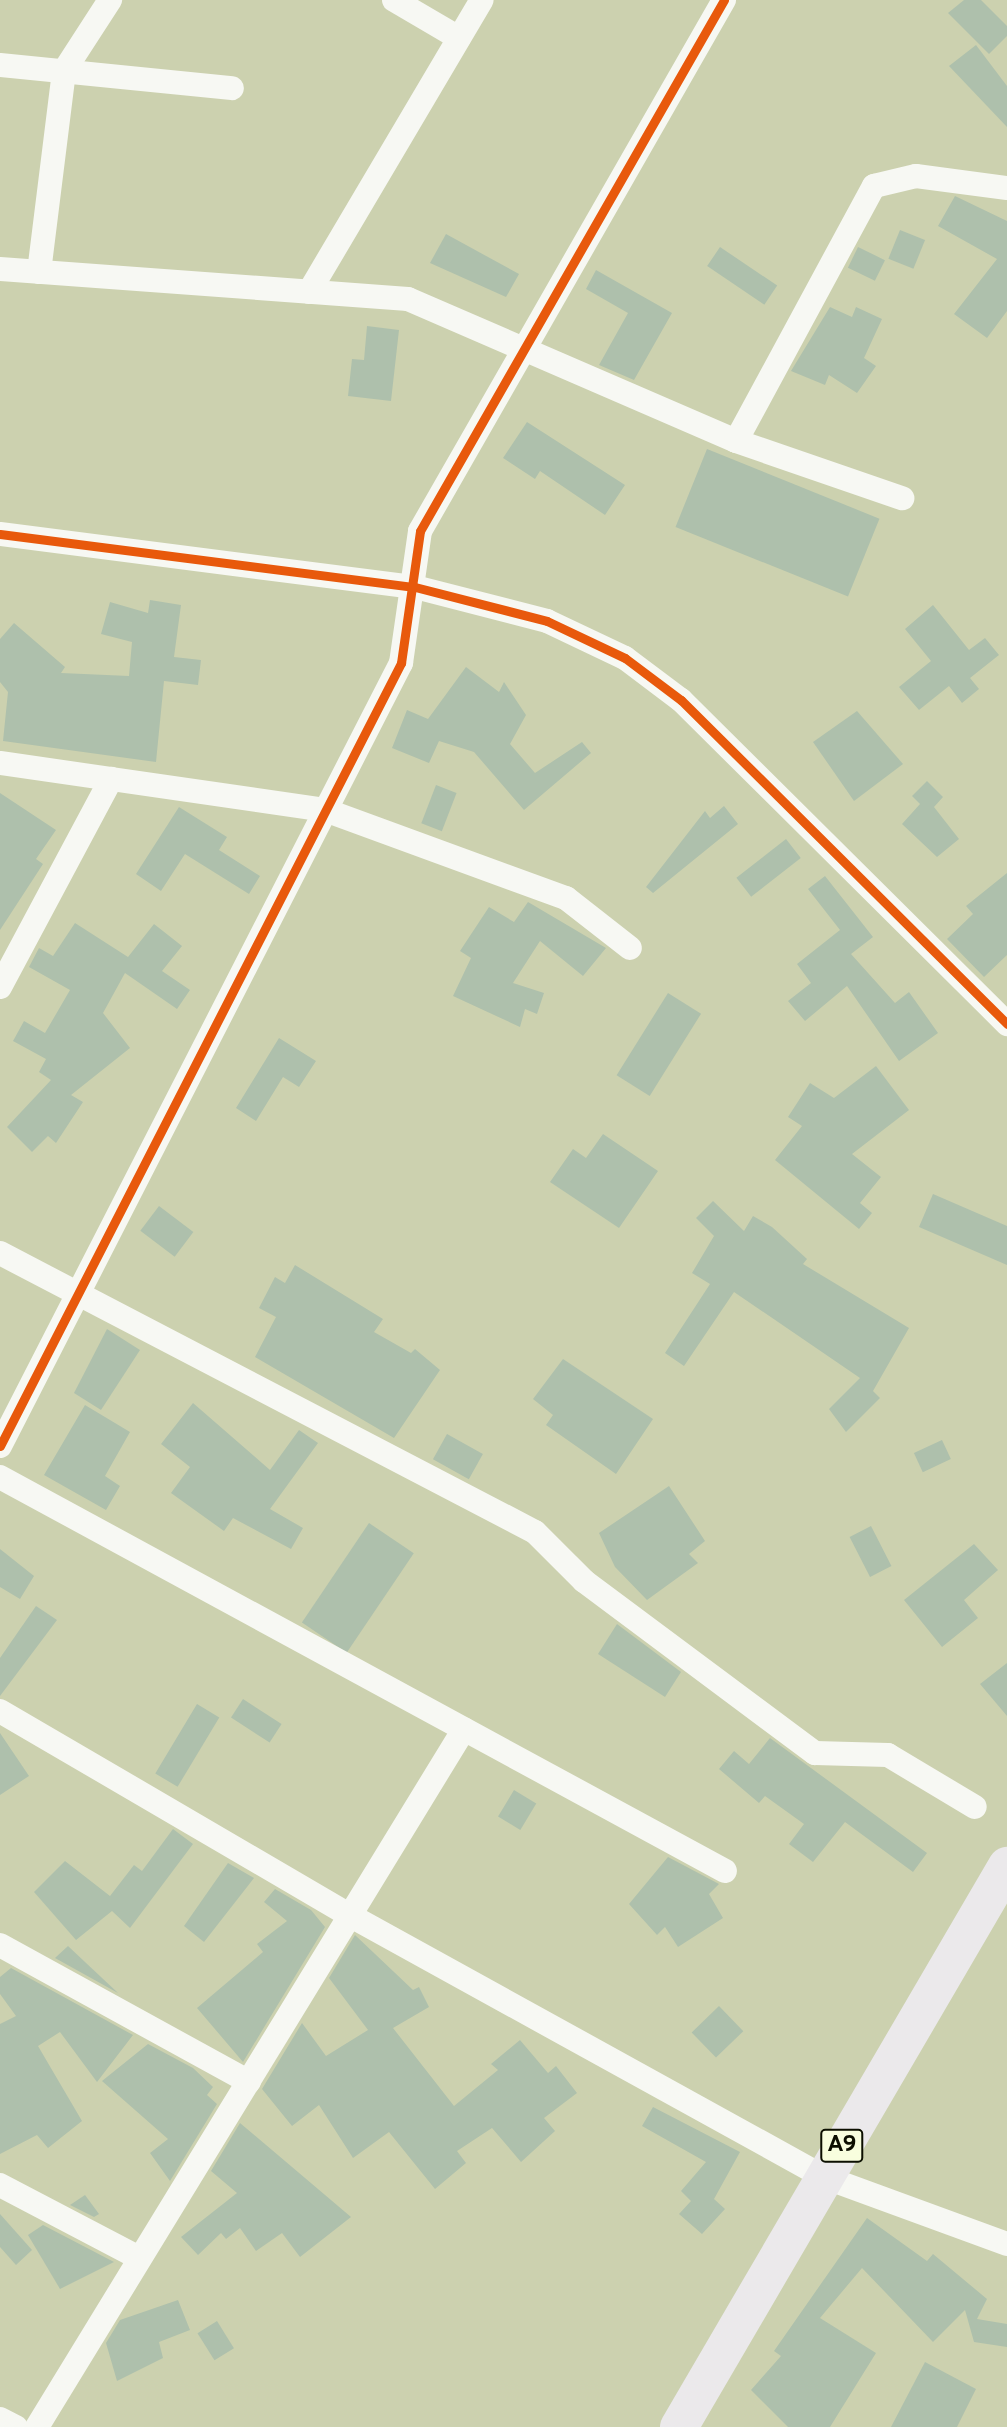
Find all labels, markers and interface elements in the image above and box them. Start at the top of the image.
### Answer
road number: A9 [819,2126,865,2166]

